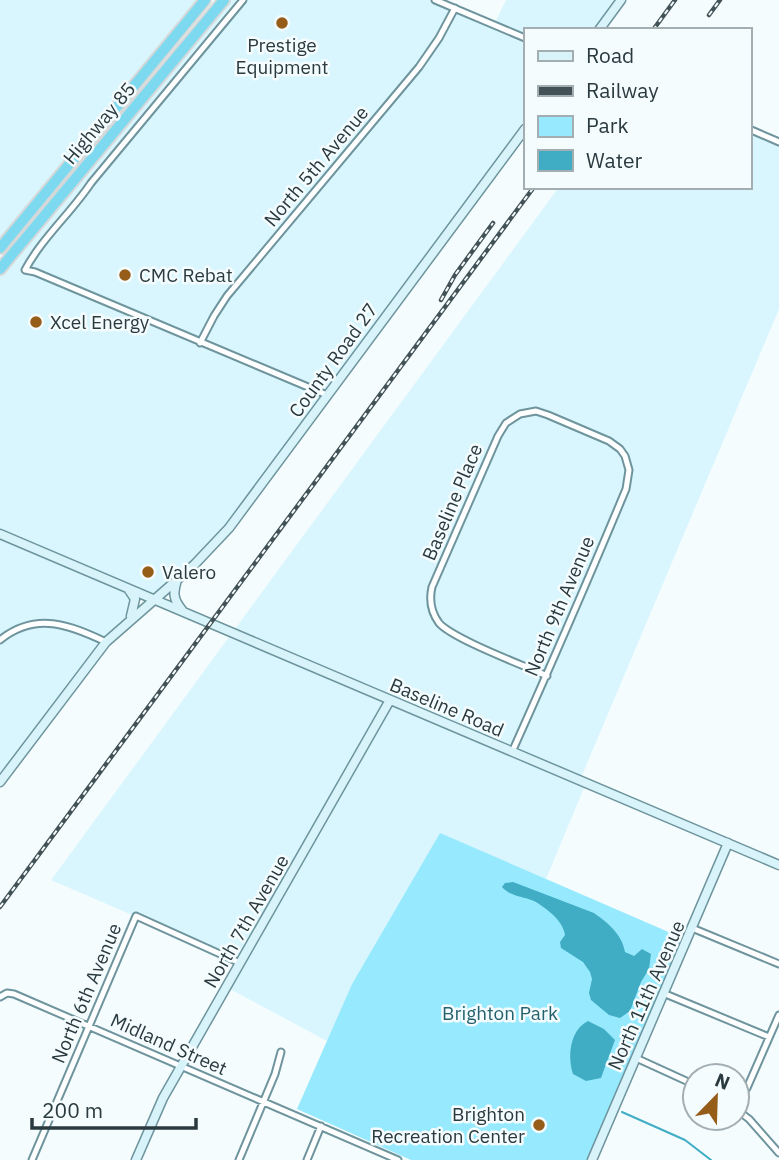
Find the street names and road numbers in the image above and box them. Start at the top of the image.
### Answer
street label: Highway 85 [58,77,140,169]
street label: North 5th Avenue [259,101,373,231]
street label: County Road 27 [283,298,383,422]
street label: Baseline Place [417,440,487,564]
street label: North 9th Avenue [519,532,599,680]
street label: Baseline Road [386,672,508,742]
street label: North 7th Avenue [198,850,294,992]
street label: North 11th Avenue [602,916,690,1074]
street label: North 6th Avenue [46,919,126,1067]
street label: Midland Street [107,1008,231,1080]

